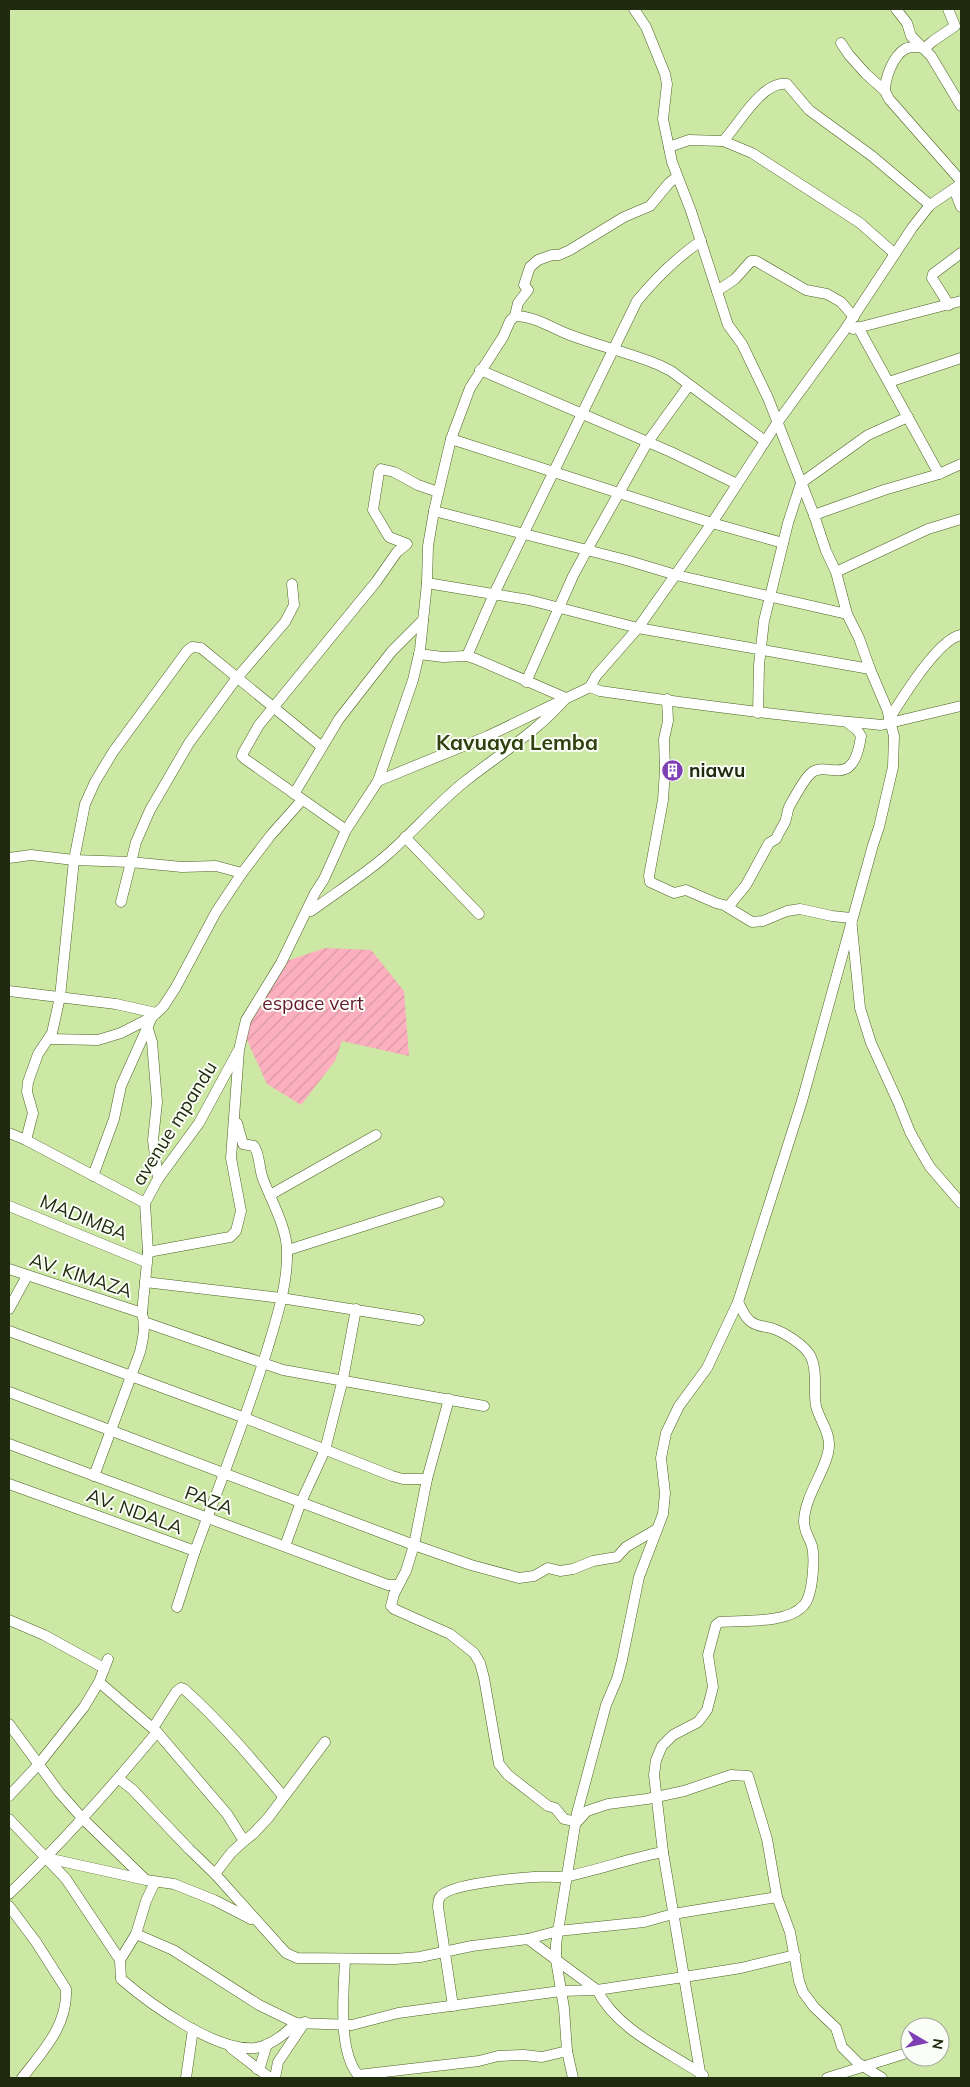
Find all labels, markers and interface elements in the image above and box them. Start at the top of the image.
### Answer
district label: Kavuaya Lemba [436,729,598,755]
building icon: niawu [661,758,685,782]
place label: niawu [689,758,745,782]
park label: espace vert [262,991,364,1015]
street label: avenue mpandu [126,1056,222,1190]
street label: MADIMBA [37,1189,131,1245]
street label: AV. KIMAZA [27,1247,135,1303]
street label: PAZA [181,1480,237,1520]
street label: AV. NDALA [84,1483,186,1539]
north arrow [900,2017,950,2067]
text: N [928,2037,948,2051]

